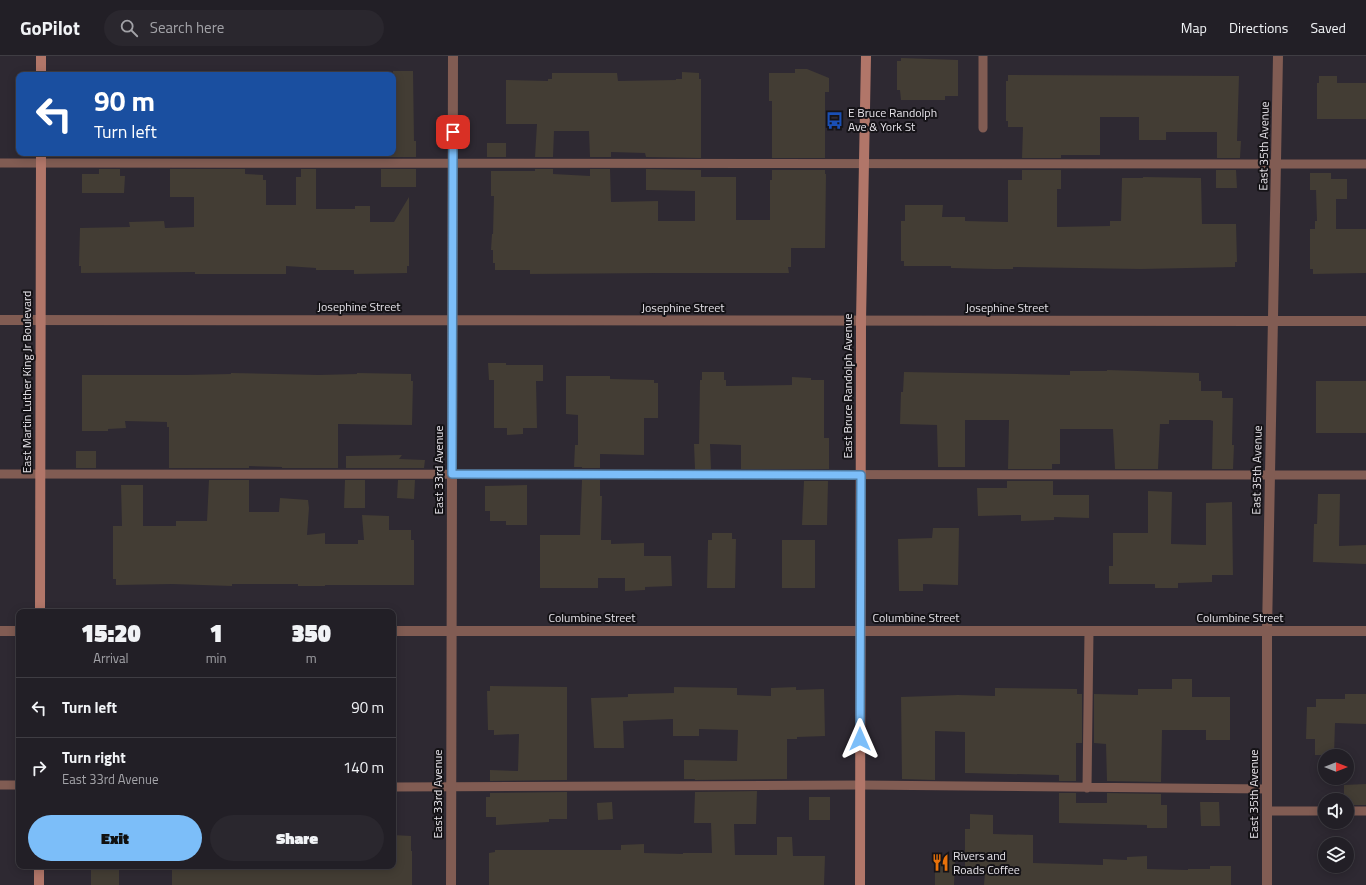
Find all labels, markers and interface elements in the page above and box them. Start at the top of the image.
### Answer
search box [104,10,384,46]
text: GoPilot [20,13,80,42]
text: Search here [150,16,224,39]
icon: search [118,17,140,39]
text: Map [1181,17,1207,38]
text: Directions [1229,17,1288,38]
text: Saved [1310,17,1346,38]
text: 90 m [94,79,155,122]
icon: left [28,88,80,140]
street label: East 35th Avenue [1253,101,1274,191]
place label: E Bruce Randolph Ave & York St [848,103,937,136]
bus stop icon: E Bruce Randolph Ave & York St [825,110,845,130]
pin [436,115,470,149]
text: Turn left [94,118,157,145]
icon: arrive [442,121,464,143]
street label: East Martin Luther King Jr Boulevard [17,291,36,473]
street label: Josephine Street [318,297,401,316]
street label: Josephine Street [642,298,725,317]
street label: Josephine Street [966,298,1049,317]
street label: East Bruce Randolph Avenue [838,313,857,459]
street label: East 33rd Avenue [429,425,448,515]
street label: East 35th Avenue [1246,425,1267,515]
street label: Columbine Street [549,608,636,627]
street label: Columbine Street [873,608,960,627]
street label: Columbine Street [1197,608,1284,627]
text: 15:20 [81,615,141,651]
text: 1 [209,615,223,651]
text: 350 [291,615,331,651]
text: Arrival [93,648,128,668]
text: min [206,648,226,668]
text: m [306,648,317,668]
text: Turn left [62,696,117,719]
text: 90 m [351,696,384,719]
icon: left [28,697,50,719]
position arrow [839,718,881,760]
text: Turn right [62,746,126,769]
street label: East 33rd Avenue [428,749,447,839]
street label: East 35th Avenue [1244,749,1263,839]
north arrow [1318,749,1354,785]
map controls [1318,749,1354,873]
text: 140 m [343,756,384,779]
icon: right [28,757,50,779]
text: East 33rd Avenue [62,769,158,789]
button: sound [1318,793,1354,829]
button: Exit [28,815,202,861]
button: Share [210,815,384,861]
button: layers [1318,837,1354,873]
place label: Rivers and Roads Coffee [953,846,1020,879]
restaurant icon: Rivers and Roads Coffee [930,853,950,873]

